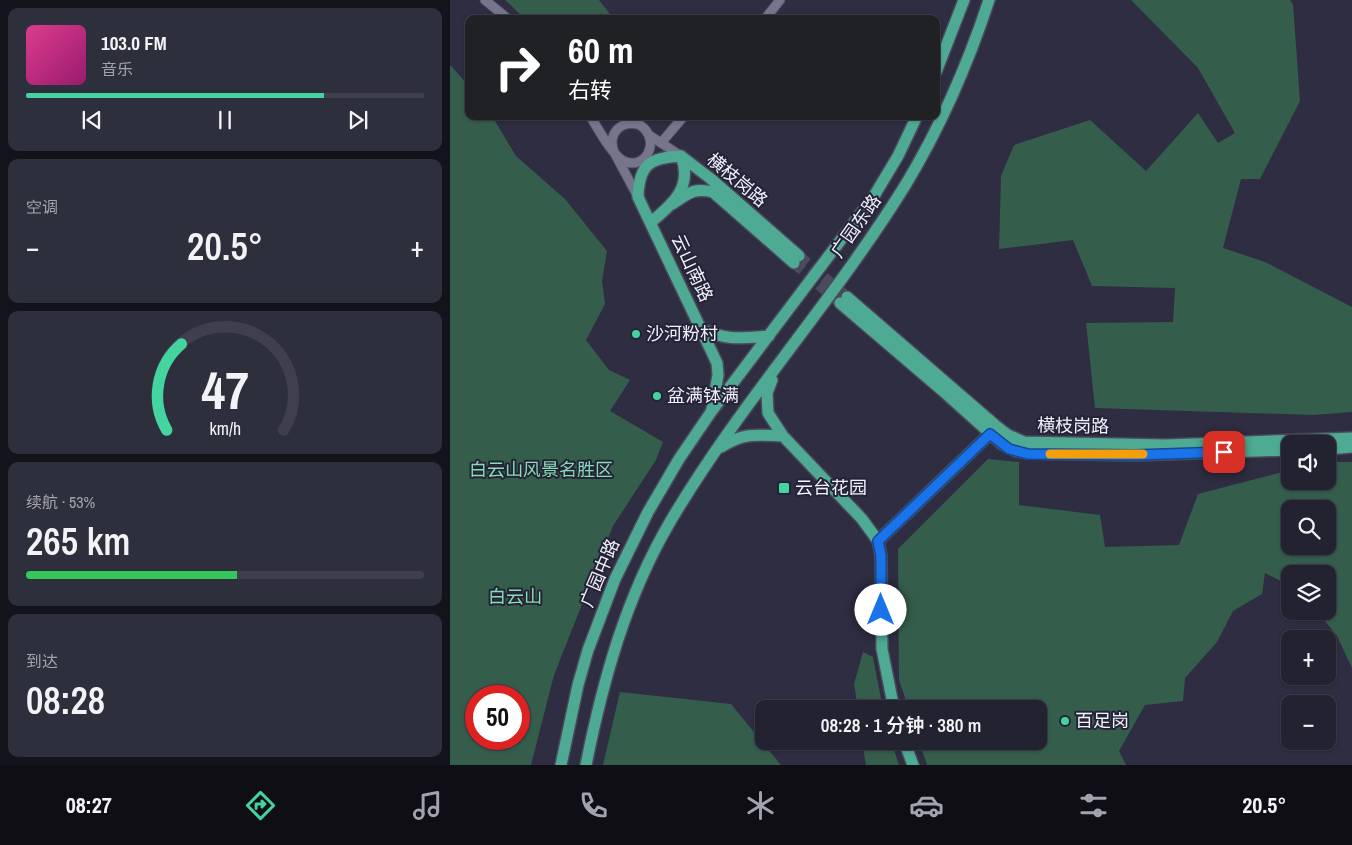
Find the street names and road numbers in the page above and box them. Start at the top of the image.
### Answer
street label: 横枝岗路 [702,147,773,212]
street label: 广园东路 [825,189,886,262]
street label: 云山南路 [666,230,719,306]
street label: 横枝岗路 [1037,412,1109,439]
street label: 广园中路 [574,535,625,611]

